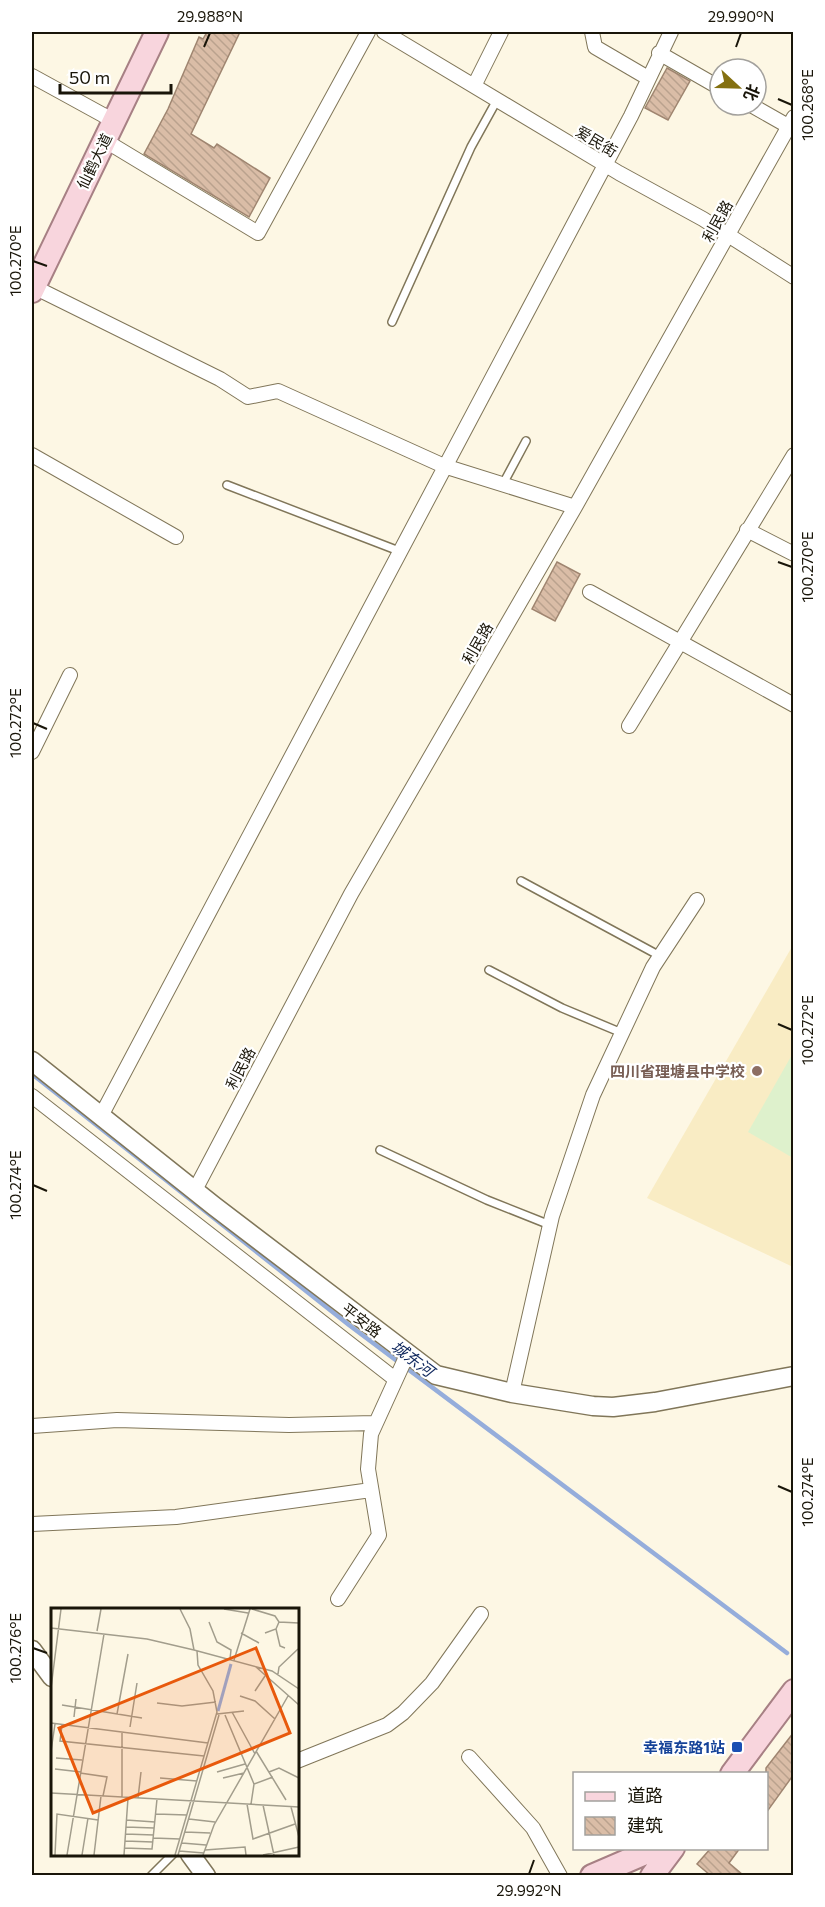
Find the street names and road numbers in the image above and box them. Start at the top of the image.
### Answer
street label: 爱民街 [573,122,621,160]
street label: 仙鹤大道 [73,130,115,192]
street label: 利民路 [698,197,736,245]
street label: 利民路 [458,619,496,667]
street label: 利民路 [221,1044,259,1092]
street label: 平安路 [339,1299,385,1341]

